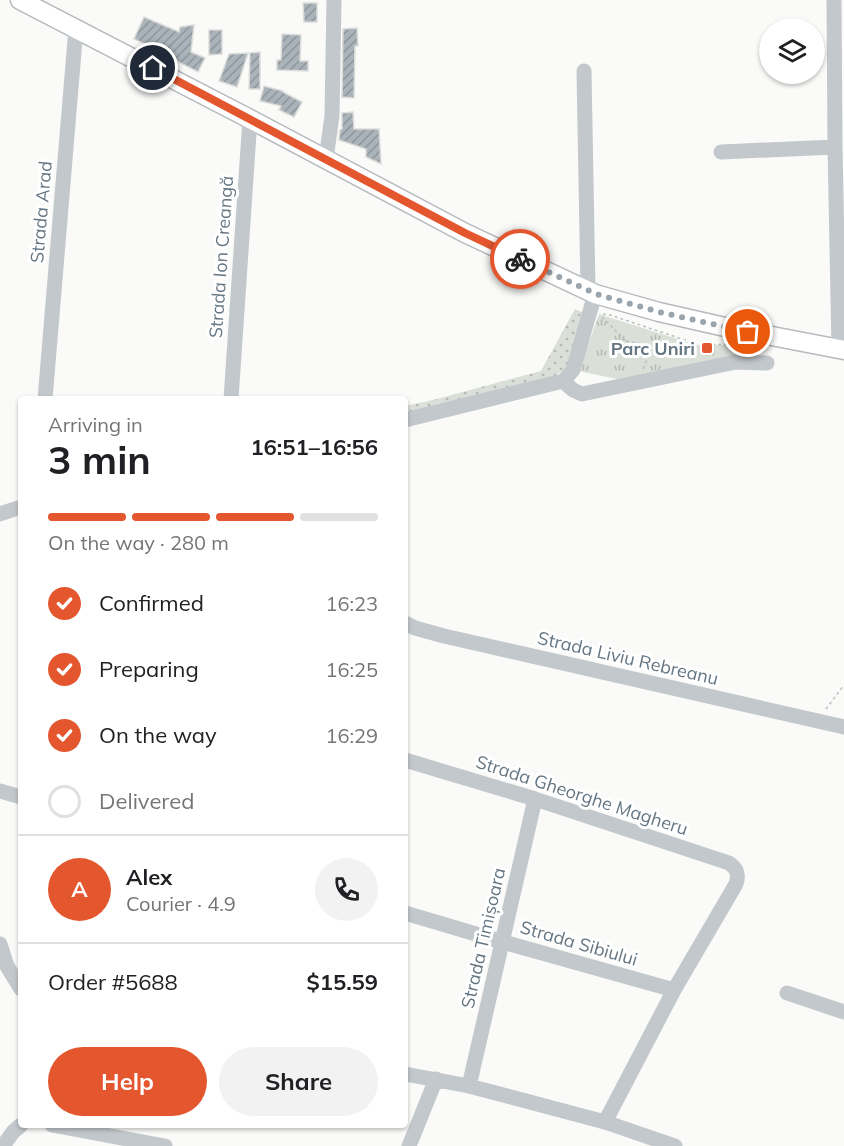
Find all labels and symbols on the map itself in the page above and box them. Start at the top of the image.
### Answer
pin [127,42,178,93]
street label: Strada Arad [25,160,57,264]
street label: Strada Ion Creangă [204,175,238,339]
courier [490,229,550,289]
pin [722,306,773,357]
place label: Parc Uniri [611,337,695,360]
marker: Parc Uniri [700,341,714,355]
street label: Strada Liviu Rebreanu [535,626,721,690]
street label: Strada Gheorghe Magheru [473,750,691,840]
street label: Strada Timișoara [456,865,510,1011]
street label: Strada Sibiului [518,915,640,971]

